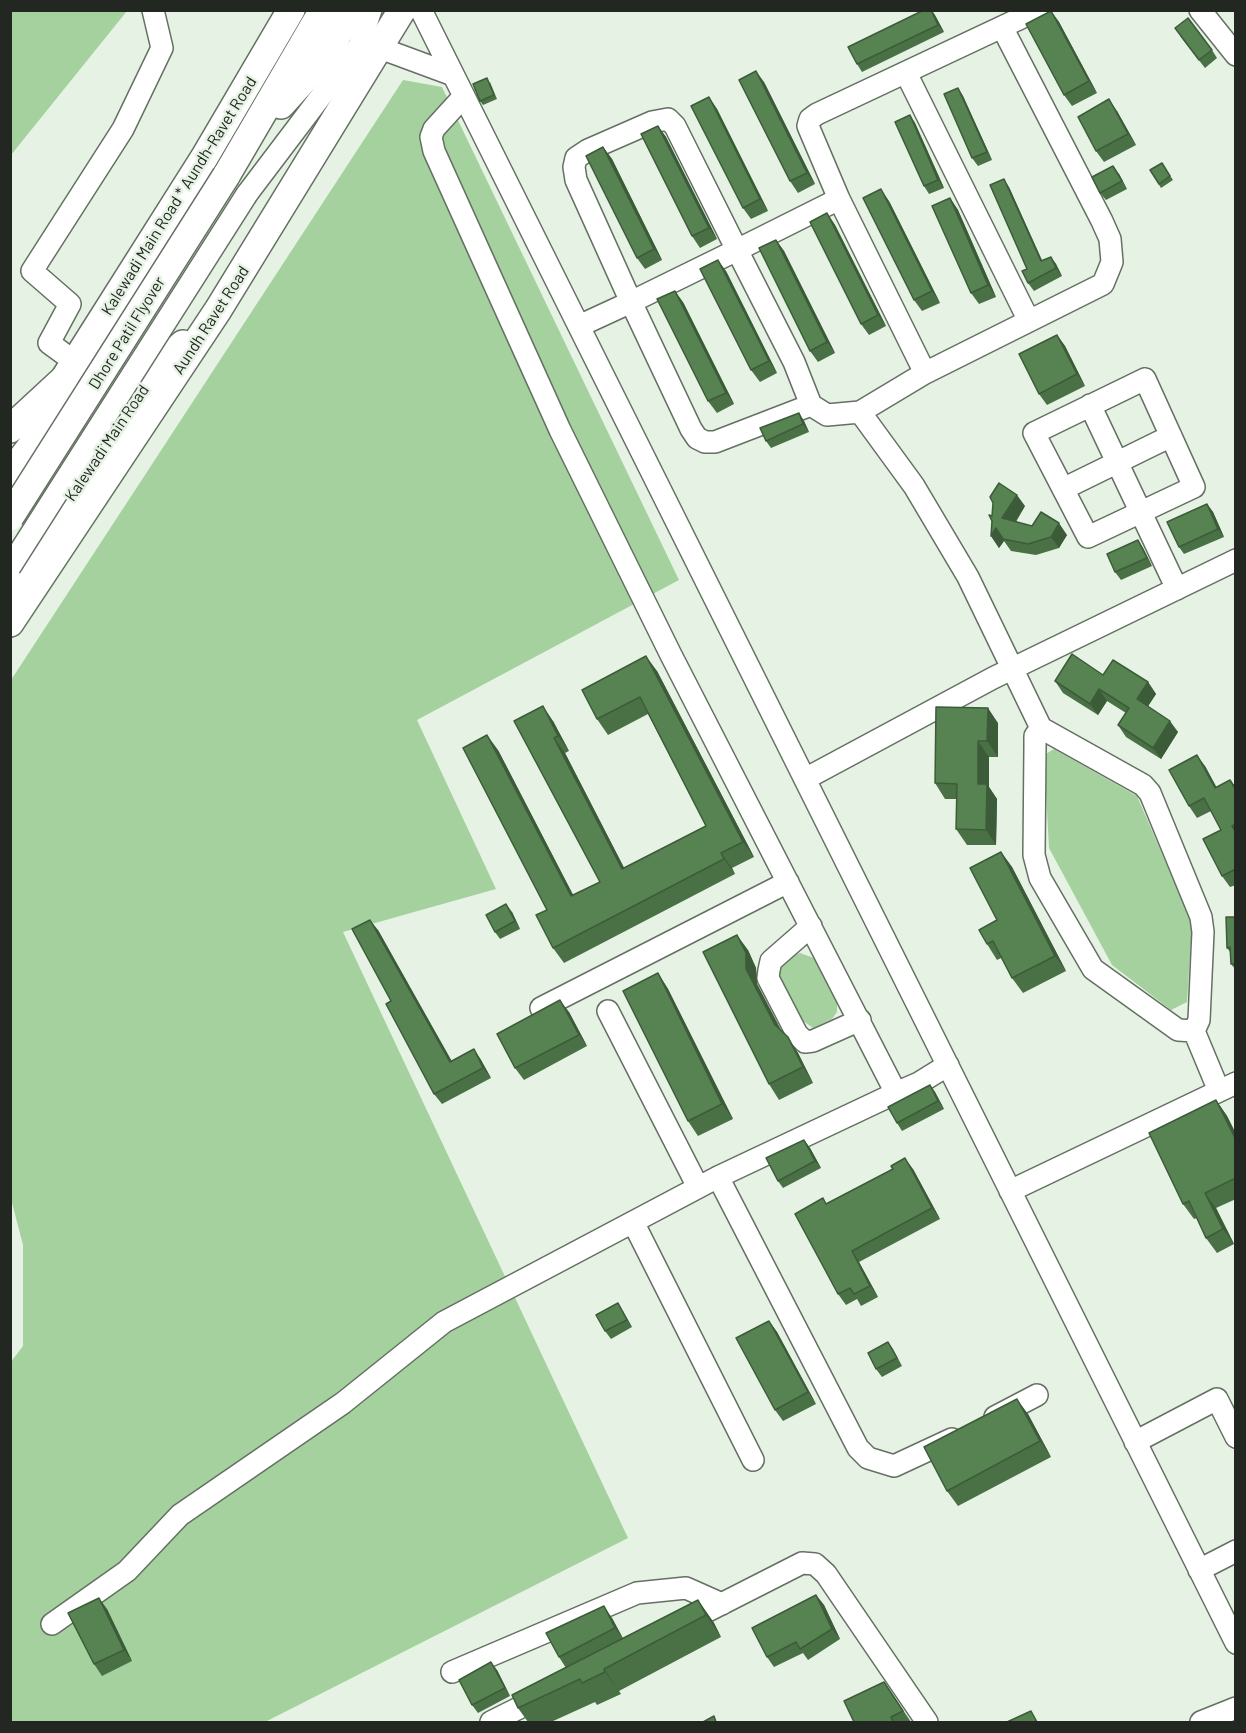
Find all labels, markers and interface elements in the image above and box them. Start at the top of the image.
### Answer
street label: Kalewadi Main Road * Aundh-Ravet Road [97,73,261,319]
street label: Aundh Ravet Road [169,262,253,378]
street label: Dhore Patil Flyover [85,273,169,393]
street label: Kalewadi Main Road [61,381,153,505]

